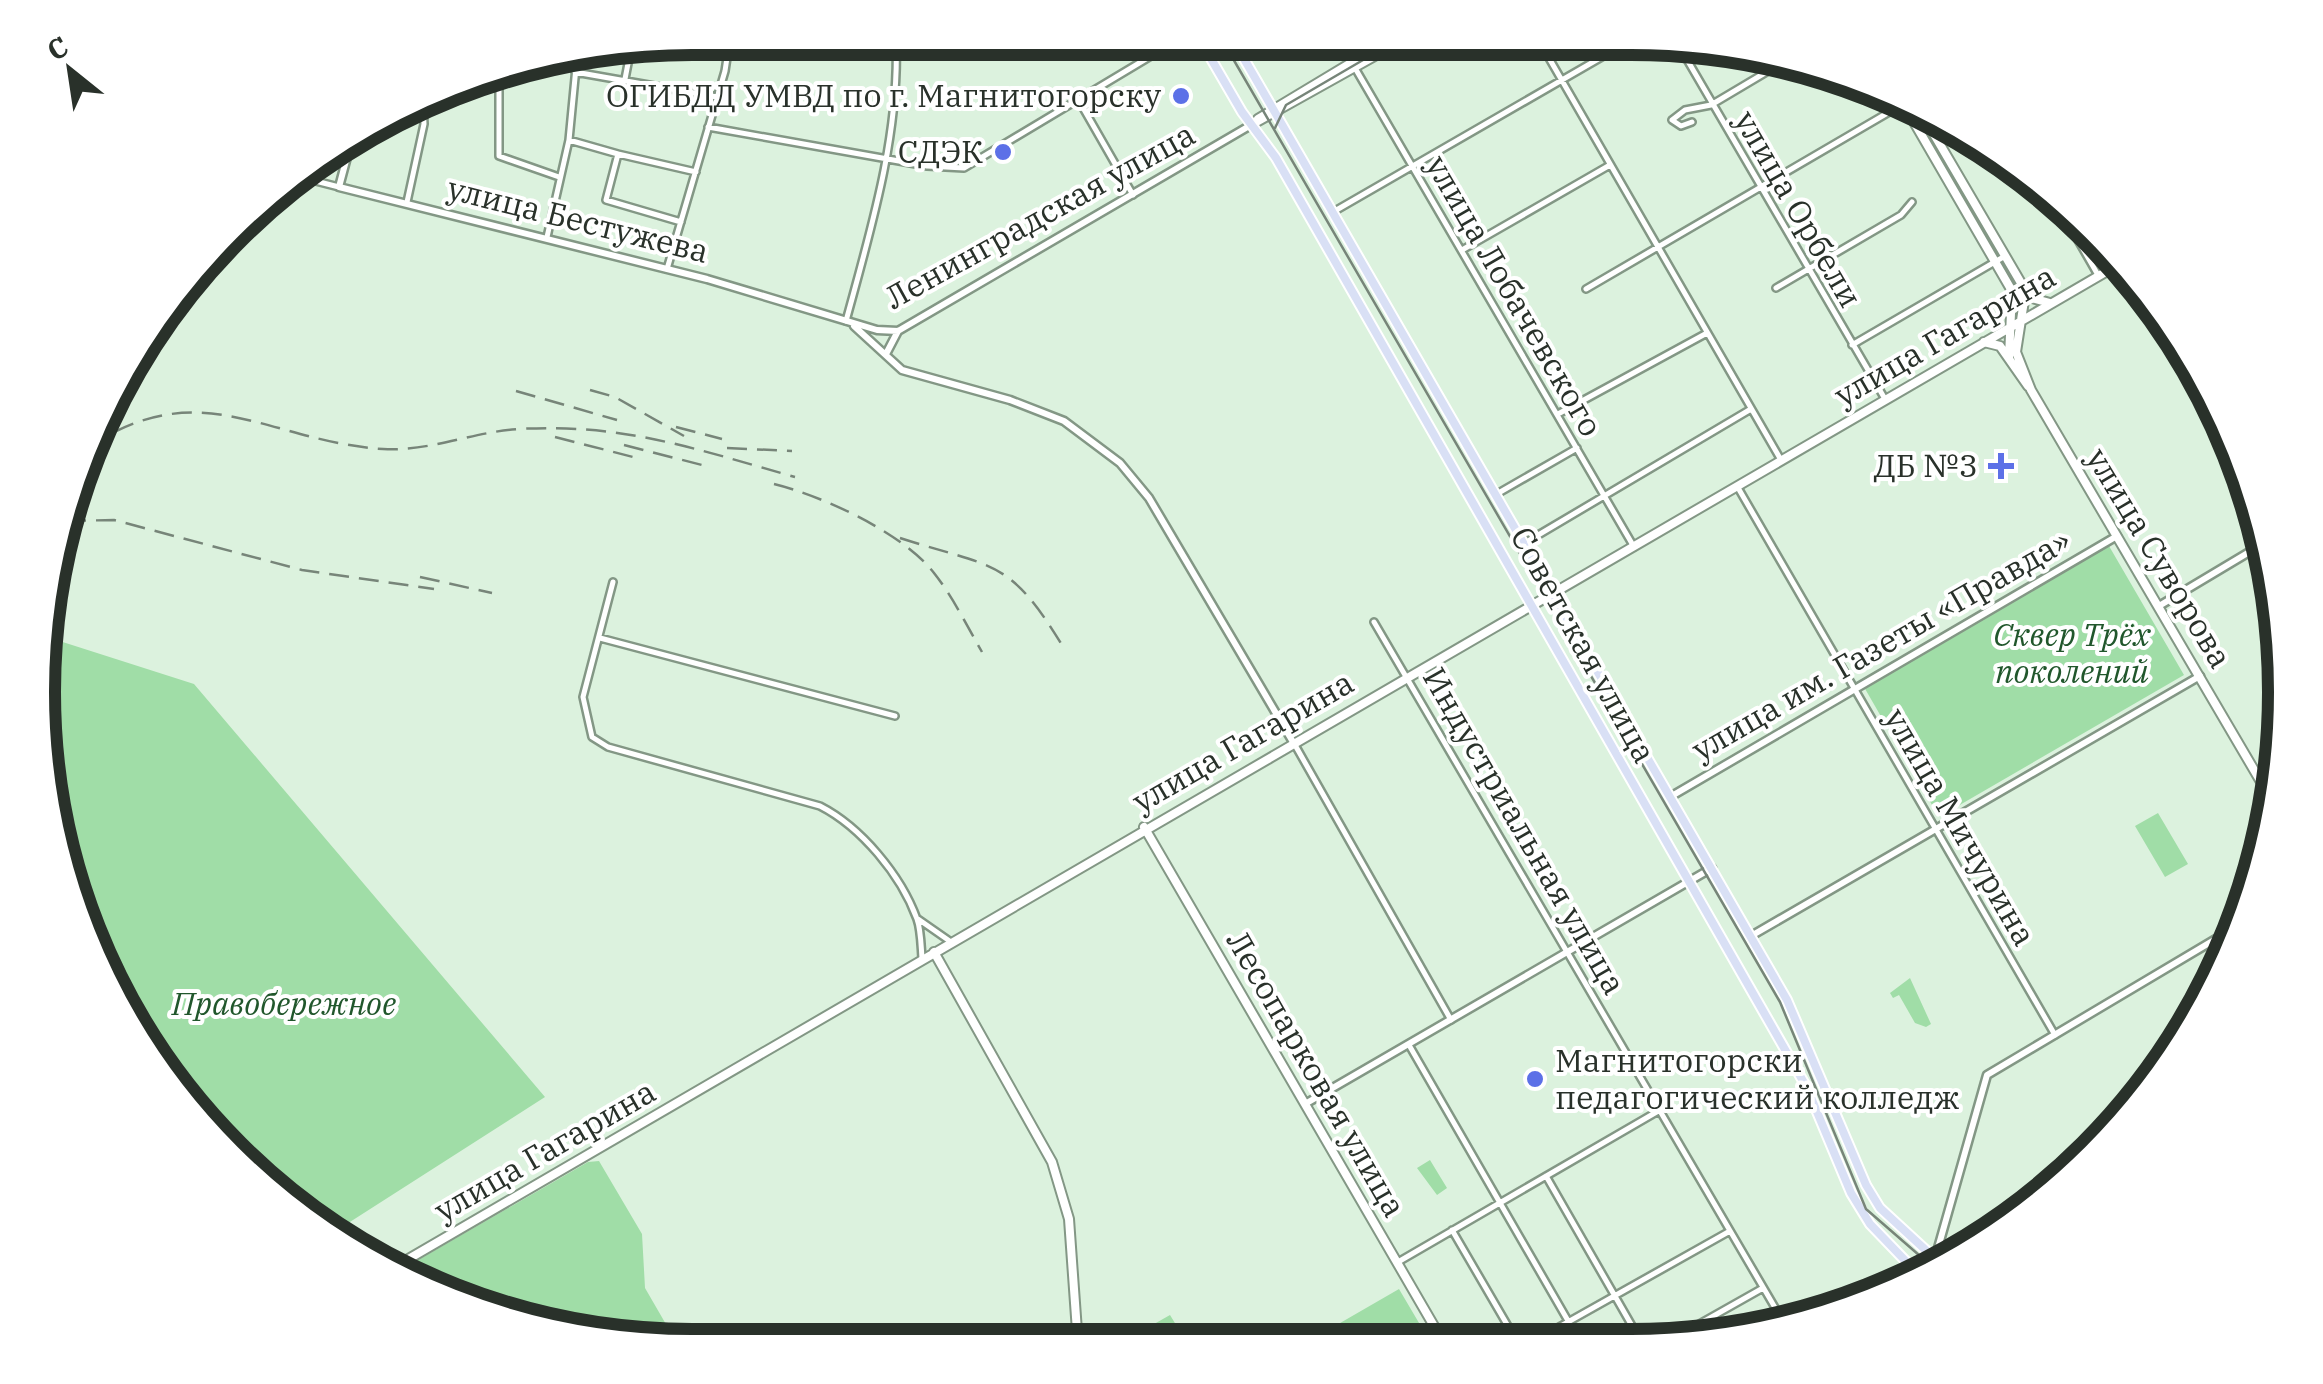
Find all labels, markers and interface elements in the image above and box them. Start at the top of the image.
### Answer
north arrow [20,20,120,120]
text: С [40,27,75,69]
place label: ОГИБДД УМВД по г. Магнитогорску [606,74,1162,116]
marker: ОГИБДД УМВД по г. Магнитогорску [1170,85,1192,107]
street label: улица Орбели [1726,103,1872,314]
street label: Ленинградская улица [877,112,1202,318]
place label: СДЭК [898,130,983,172]
marker: СДЭК [992,141,1014,163]
street label: улица Лобачевского [1417,147,1613,444]
street label: улица Бестужева [443,166,713,272]
street label: улица Гагарина [1826,255,2063,415]
street label: улица Суворова [2078,440,2242,675]
place label: ДБ №3 [1874,444,1978,486]
marker: ДБ №3 [1988,453,2014,479]
street label: улица им. Газеты «Правда» [1684,518,2077,770]
street label: Советская улица [1502,519,1666,770]
park label: Сквер Трёх поколений [1993,613,2151,692]
street label: Индустриальная улица [1414,659,1636,1002]
street label: улица Гагарина [1124,661,1361,821]
street label: улица Мичурина [1876,700,2046,953]
street label: Лесопарковая улица [1218,923,1416,1224]
park label: Правобережное [171,982,396,1024]
place label: Магнитогорски педагогический колледж [1555,1039,1960,1118]
marker: Магнитогорски педагогический колледж [1524,1068,1546,1090]
street label: улица Гагарина [426,1070,663,1230]

